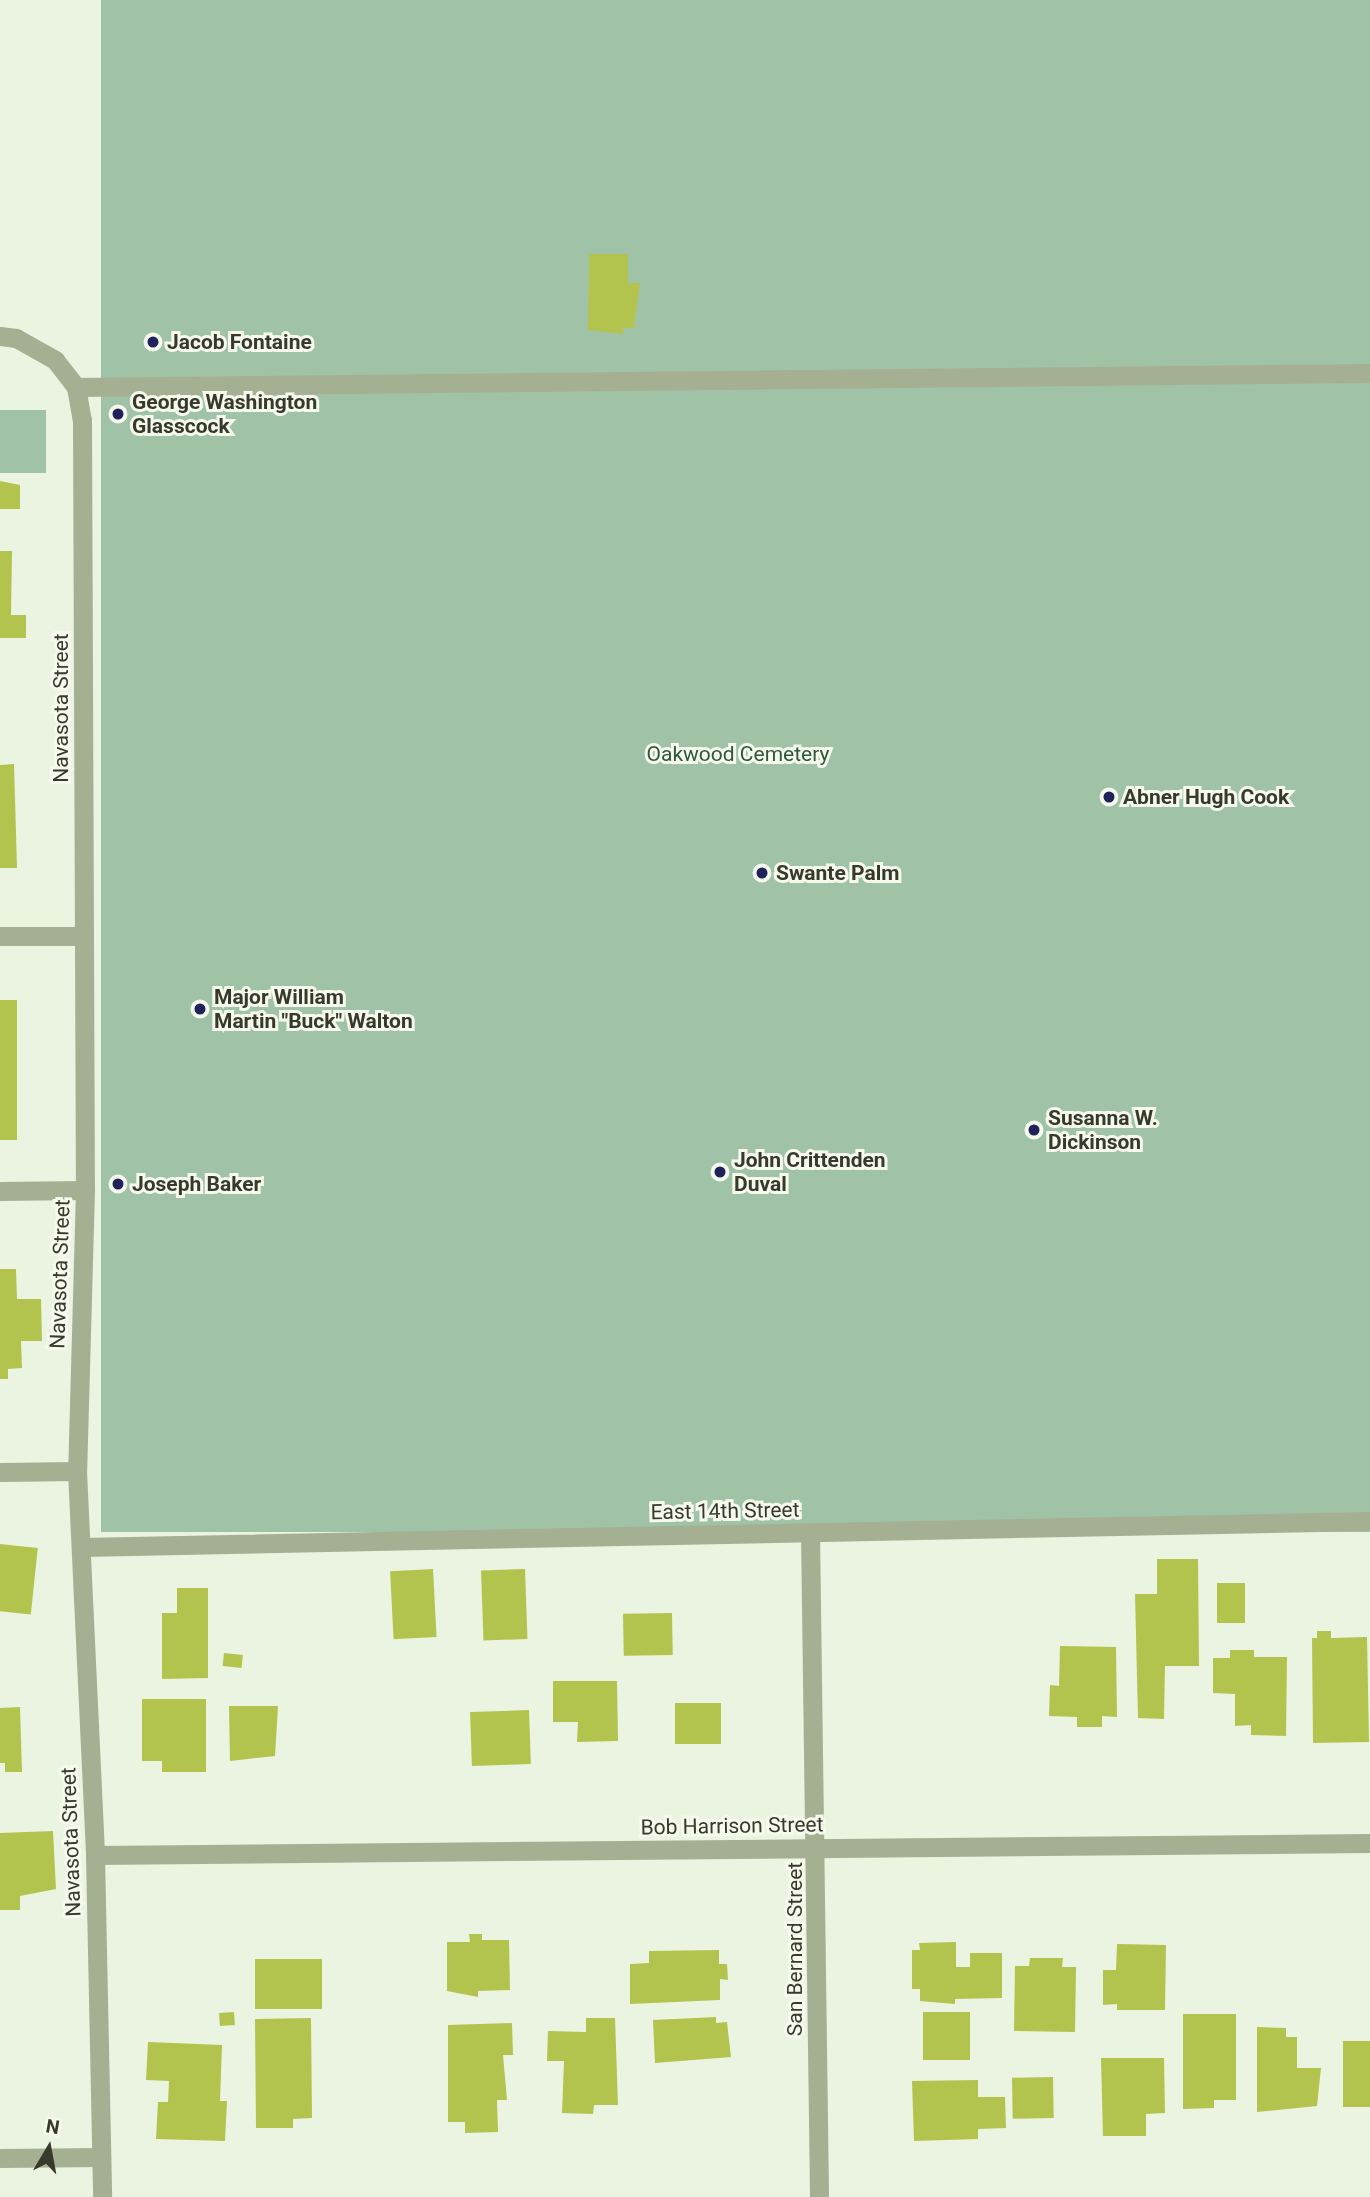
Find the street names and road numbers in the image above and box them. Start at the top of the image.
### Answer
street label: Navasota Street [48,633,74,783]
street label: Navasota Street [45,1199,75,1349]
street label: East 14th Street [650,1497,800,1525]
street label: Navasota Street [56,1767,86,1917]
street label: Bob Harrison Street [640,1812,824,1840]
street label: San Bernard Street [782,1862,808,2036]

